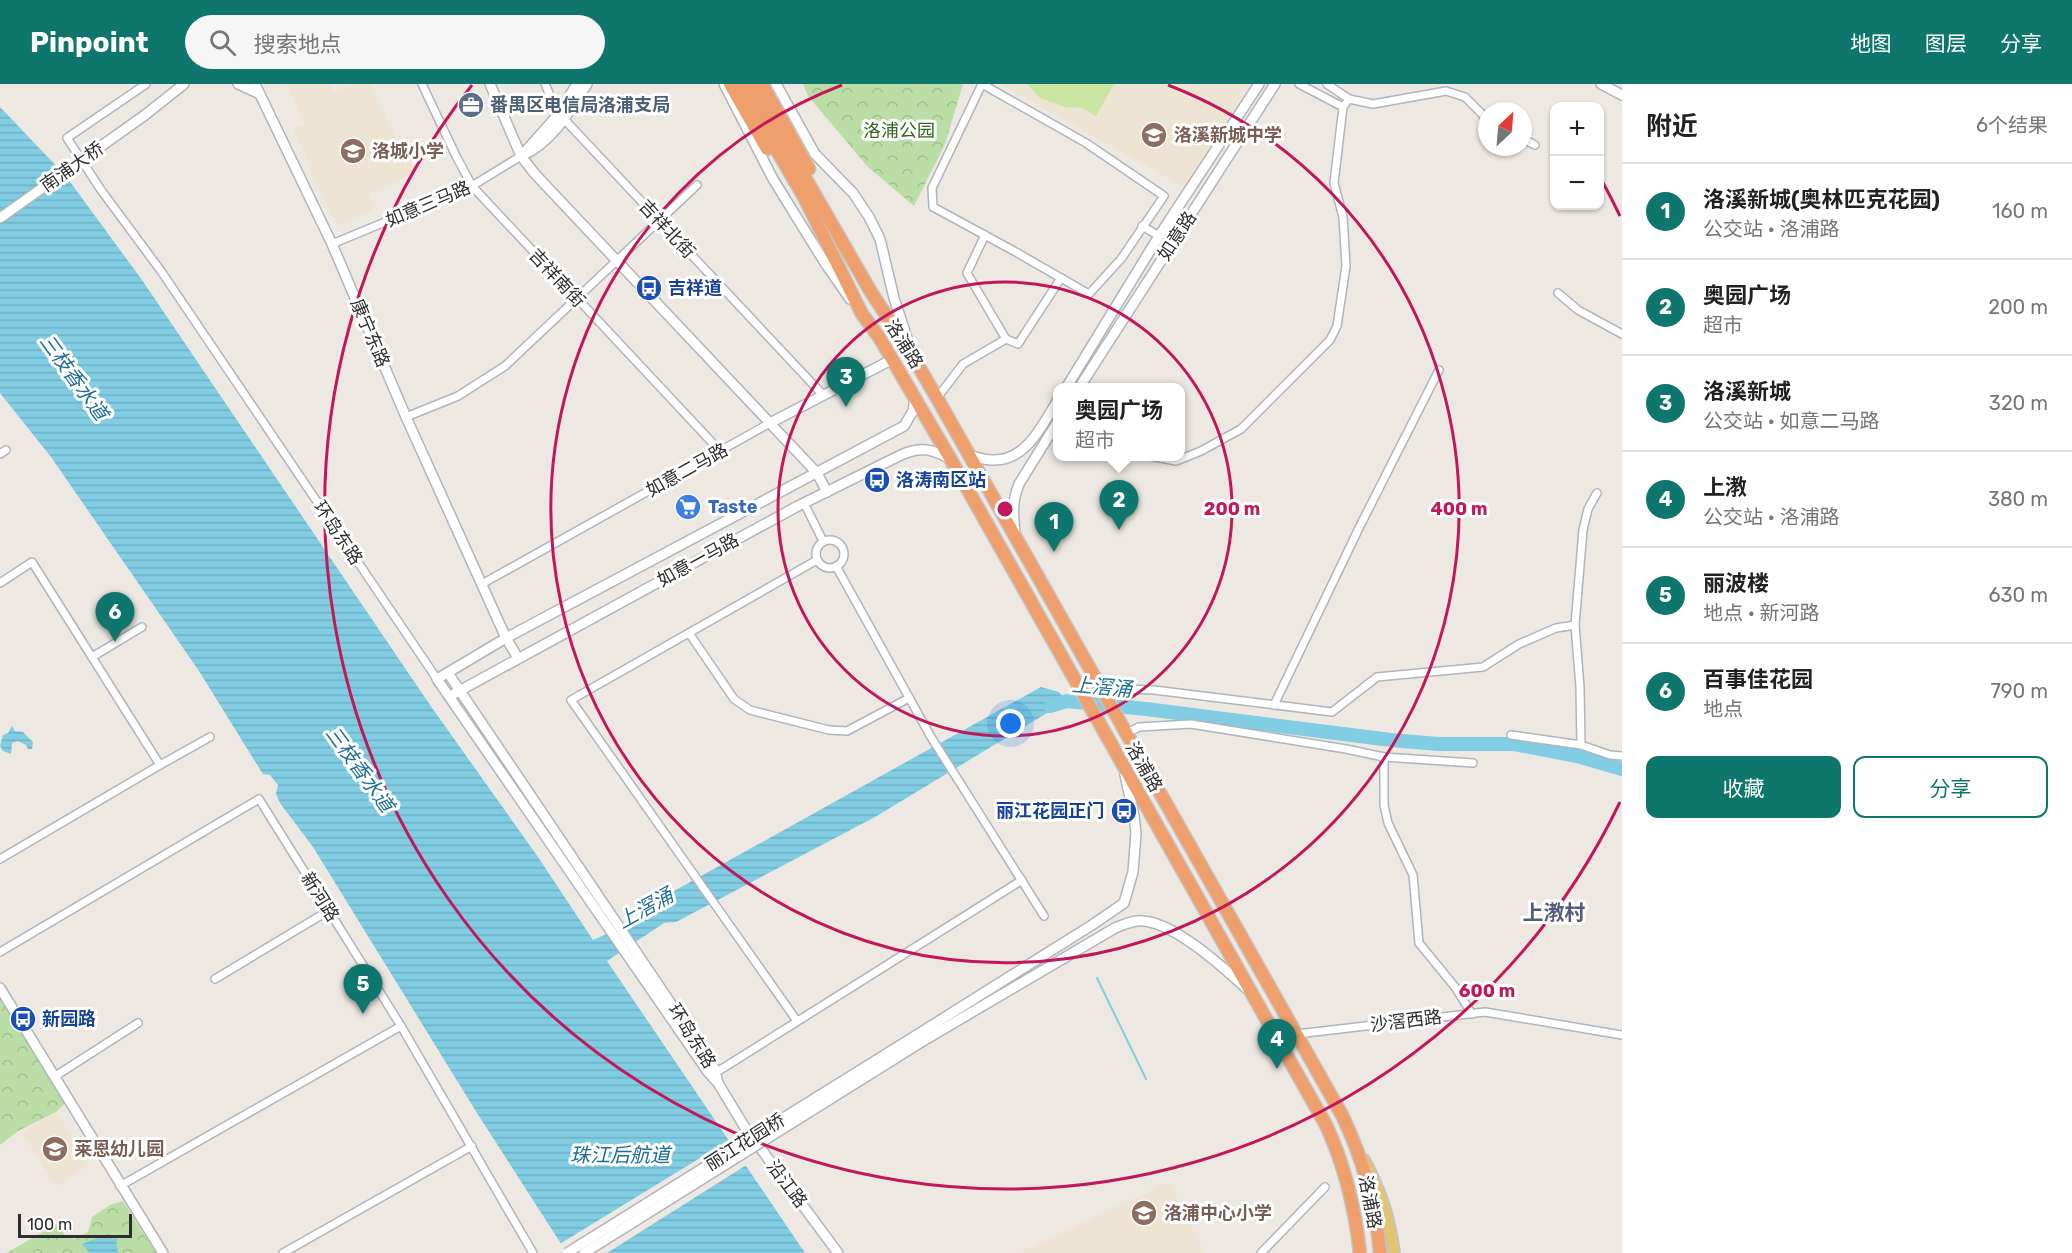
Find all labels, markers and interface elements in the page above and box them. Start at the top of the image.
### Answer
search box [185,15,605,69]
text: Pinpoint [30,26,149,59]
icon: search [206,26,239,59]
text: 搜索地点 [254,31,342,58]
text: 地图 [1850,31,1892,56]
text: 图层 [1925,31,1967,56]
text: 分享 [2000,31,2042,56]
office icon: 番禺区电信局洛浦支局 [456,90,486,120]
place label: 番禺区电信局洛浦支局 [490,94,670,116]
north arrow [1478,102,1532,156]
map controls [1550,102,1604,210]
button: + [1550,102,1604,156]
text: 附近 [1646,111,1698,142]
text: 6个结果 [1976,113,2048,137]
park label: 洛浦公园 [863,120,935,142]
school or university icon: 洛溪新城中学 [1139,120,1169,150]
place label: 洛溪新城中学 [1174,124,1282,146]
school or university icon: 洛城小学 [338,136,368,166]
street label: 南浦大桥 [36,137,108,197]
place label: 洛城小学 [372,140,444,162]
button: − [1550,156,1604,210]
street label: 如意三马路 [382,176,474,232]
text: 洛溪新城(奥林匹克花园) [1703,186,1940,213]
street label: 吉祥北街 [634,195,700,263]
text: 1 [1661,199,1670,223]
text: 160 m [1992,199,2048,223]
street label: 如意路 [1153,207,1201,265]
text: 公交站 · 洛浦路 [1703,217,1839,241]
street label: 吉祥南街 [524,244,590,312]
bus stop icon: 吉祥道 [634,273,664,303]
place label: 吉祥道 [668,277,722,299]
text: 奥园广场 [1703,282,1791,309]
text: 2 [1659,295,1672,319]
text: 200 m [1988,295,2048,319]
street label: 康宁东路 [346,296,394,370]
text: 超市 [1703,313,1743,337]
street label: 洛浦路 [880,315,928,373]
water label: 三枝香水道 [35,329,115,427]
pin: 3 [826,358,866,407]
text: 洛溪新城 [1703,378,1791,405]
popup [1053,383,1185,461]
text: 3 [1659,391,1672,415]
text: 320 m [1989,391,2048,415]
text: 奥园广场 [1075,397,1163,424]
text: 公交站 · 如意二马路 [1703,409,1879,433]
text: 超市 [1075,428,1115,452]
street label: 如意二马路 [642,439,732,501]
bus stop icon: 洛涛南区站 [862,465,892,495]
place label: 洛涛南区站 [896,469,986,491]
text: 上漖 [1703,474,1747,501]
pin: 2 [1100,480,1138,530]
text: 4 [1659,487,1672,511]
text: 380 m [1988,487,2048,511]
supermarket icon: Taste [673,492,703,522]
place label: Taste [708,496,758,518]
street label: 环岛东路 [309,497,367,569]
text: 200 m [1204,498,1260,520]
text: 400 m [1430,498,1488,520]
centre of rings [995,499,1015,519]
pin: 1 [1034,502,1074,552]
text: 公交站 · 洛浦路 [1703,505,1839,529]
street label: 如意一马路 [653,529,743,591]
text: 丽波楼 [1703,570,1769,597]
text: 5 [1659,583,1672,607]
text: 630 m [1989,583,2048,607]
pin: 6 [96,592,134,642]
text: 地点 · 新河路 [1703,601,1819,625]
text: 百事佳花园 [1703,666,1813,693]
water label: 上滘涌 [1071,672,1135,702]
text: 6 [1659,679,1672,703]
text: 790 m [1991,679,2048,703]
text: 地点 [1703,697,1743,721]
your location [996,709,1025,738]
water label: 三枝香水道 [321,721,401,819]
street label: 洛浦路 [1121,738,1167,796]
button: 收藏 [1646,756,1841,818]
button: 分享 [1853,756,2048,818]
bus stop icon: 丽江花园正门 [1109,796,1139,826]
place label: 丽江花园正门 [996,800,1104,822]
street label: 新河路 [296,868,344,926]
water label: 上滘涌 [613,882,679,933]
district label: 上漖村 [1523,900,1586,925]
pin: 5 [344,964,382,1014]
text: 600 m [1459,980,1515,1002]
street label: 环岛东路 [664,1000,720,1072]
bus stop icon: 新园路 [8,1004,38,1034]
street label: 沙滘西路 [1369,1006,1443,1036]
place label: 新园路 [42,1008,96,1030]
pin: 4 [1258,1020,1296,1069]
street label: 丽江花园桥 [701,1109,789,1175]
school or university icon: 莱恩幼儿园 [40,1134,70,1164]
place label: 莱恩幼儿园 [74,1138,164,1160]
water label: 珠江后航道 [570,1143,673,1167]
street label: 沿江路 [762,1156,812,1212]
street label: 洛浦路 [1354,1173,1386,1231]
school or university icon: 洛浦中心小学 [1129,1198,1159,1228]
place label: 洛浦中心小学 [1164,1202,1272,1224]
scale bar [18,1211,132,1238]
text: 100 m [27,1215,72,1234]

